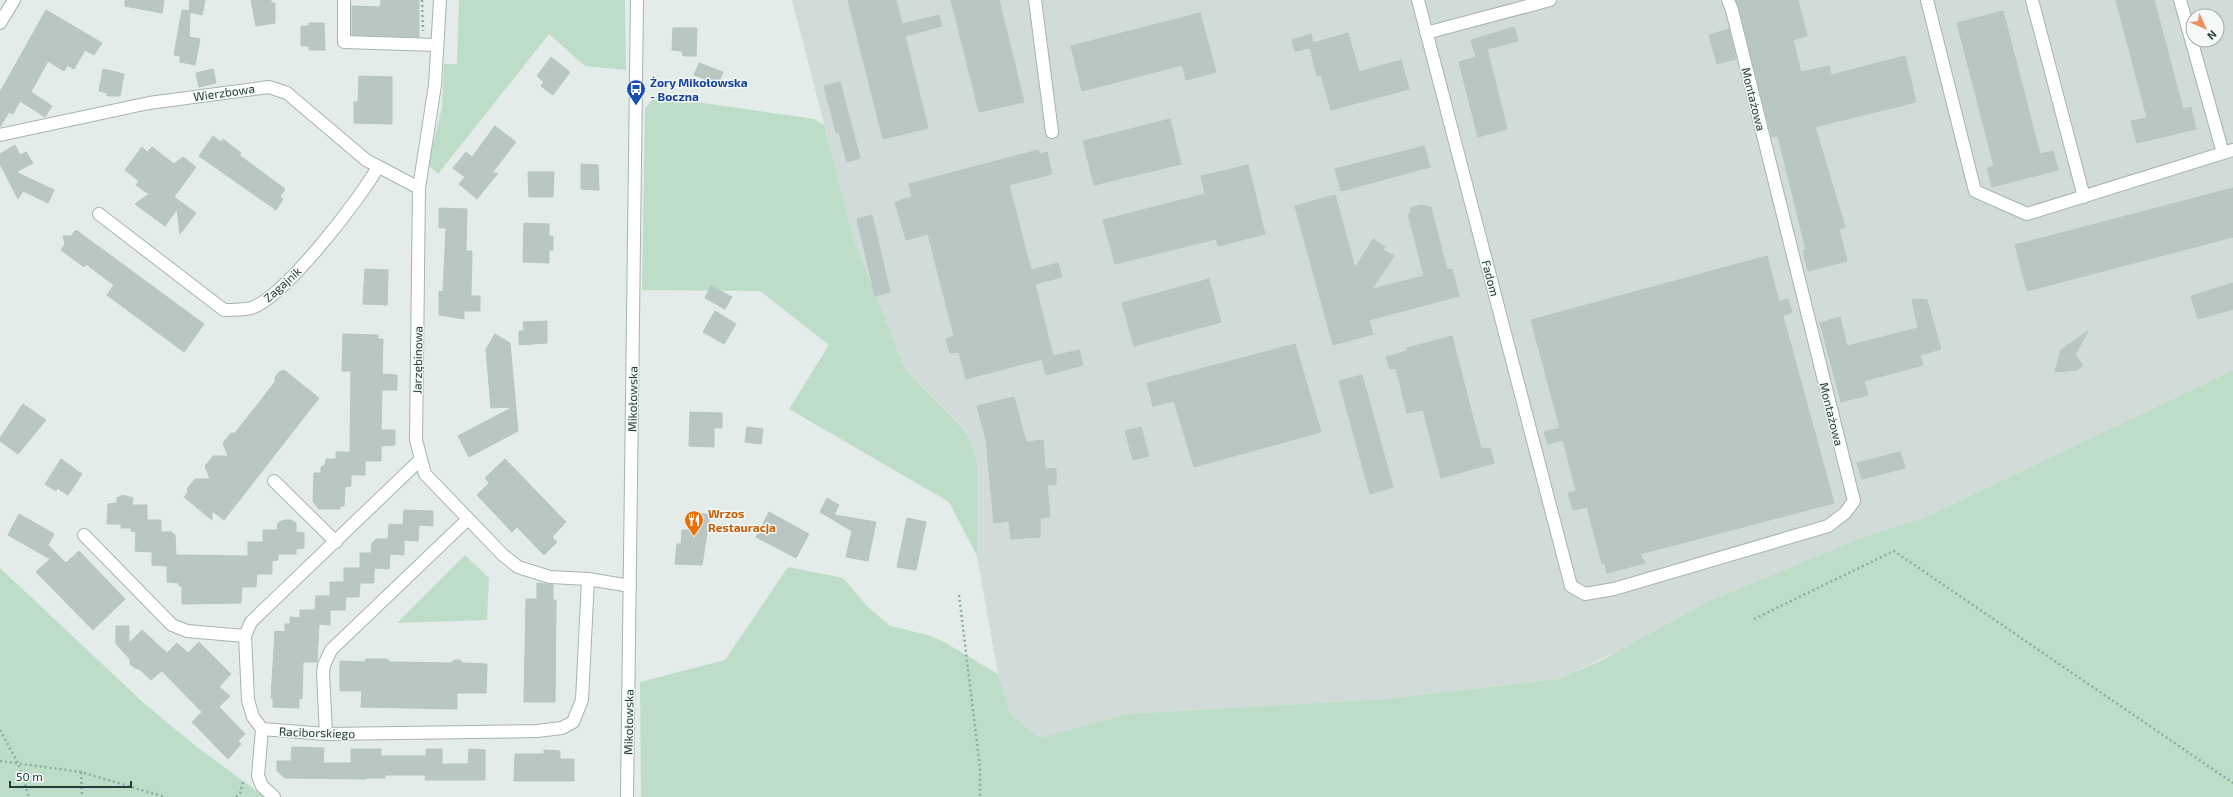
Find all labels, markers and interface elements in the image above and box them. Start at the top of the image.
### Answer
north arrow [2185,8,2225,48]
text: N [2205,28,2220,43]
street label: Montażowa [1739,66,1769,132]
place label: Żory Mikołowska - Boczna [650,75,748,103]
bus stop icon: Żory Mikołowska - Boczna [625,78,647,106]
street label: Wierzbowa [192,81,256,103]
street label: Fadom [1479,258,1503,298]
street label: Zagajnik [260,264,304,305]
street label: Jarzębinowa [409,326,425,394]
street label: Mikołowska [624,366,640,432]
street label: Montażowa [1817,381,1847,447]
place label: Wrzos Restauracja [708,506,776,535]
restaurant icon: Wrzos Restauracja [683,509,705,537]
street label: Mikołowska [620,689,636,755]
street label: Raciborskiego [279,724,356,740]
scale bar [10,763,131,789]
text: 50 m [16,769,43,783]

